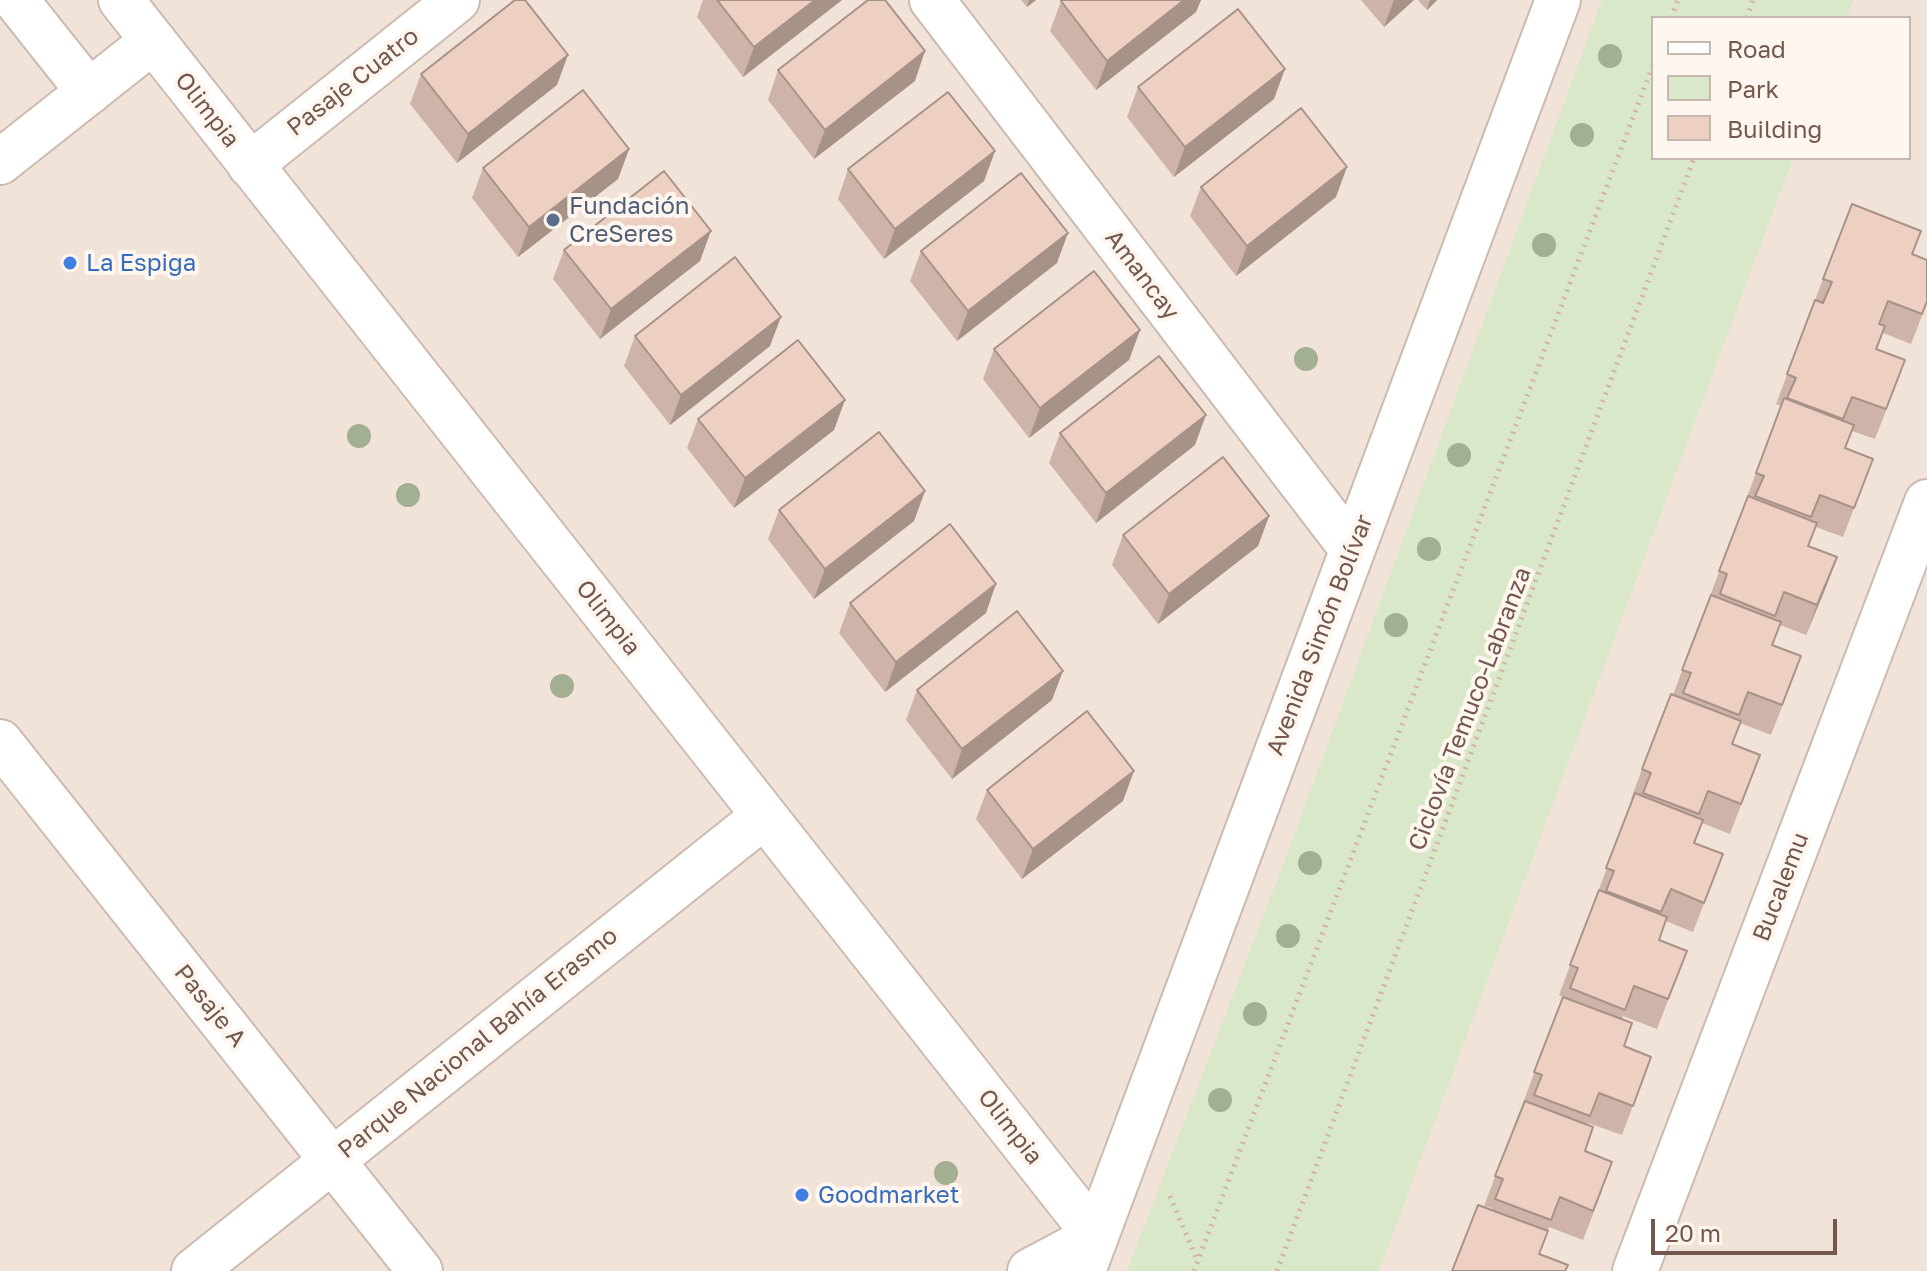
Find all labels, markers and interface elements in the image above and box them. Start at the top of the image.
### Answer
legend [1651,16,1911,160]
street label: Pasaje Cuatro [282,22,424,142]
text: Road [1727,34,1786,63]
street label: Olimpia [169,67,245,153]
text: Park [1727,74,1779,103]
text: Building [1727,114,1822,143]
place label: Fundación CreSeres [569,192,690,248]
marker: Fundación CreSeres [544,211,562,229]
street label: Amancay [1099,224,1185,326]
place label: La Espiga [86,249,196,277]
marker: La Espiga [61,254,79,272]
street label: Avenida Simón Bolívar [1261,511,1379,759]
street label: Ciclovía Temuco-Labranza [1403,563,1537,855]
street label: Olimpia [570,575,646,661]
street label: Bucalemu [1747,828,1815,946]
street label: Parque Nacional Bahía Erasmo [332,921,624,1165]
street label: Pasaje A [168,959,252,1053]
street label: Olimpia [972,1084,1048,1170]
place label: Goodmarket [818,1181,959,1209]
marker: Goodmarket [793,1186,811,1204]
scale bar [1655,1203,1841,1253]
text: 20 m [1665,1218,1721,1247]

